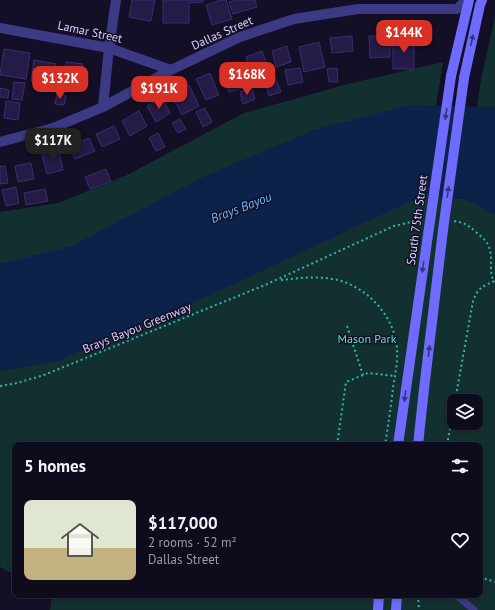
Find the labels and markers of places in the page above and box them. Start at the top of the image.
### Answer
pin: $144K [376,20,432,54]
pin: $168K [219,62,275,96]
pin: $132K [32,66,88,100]
pin: $191K [131,76,187,110]
pin: $117K [25,128,81,162]

